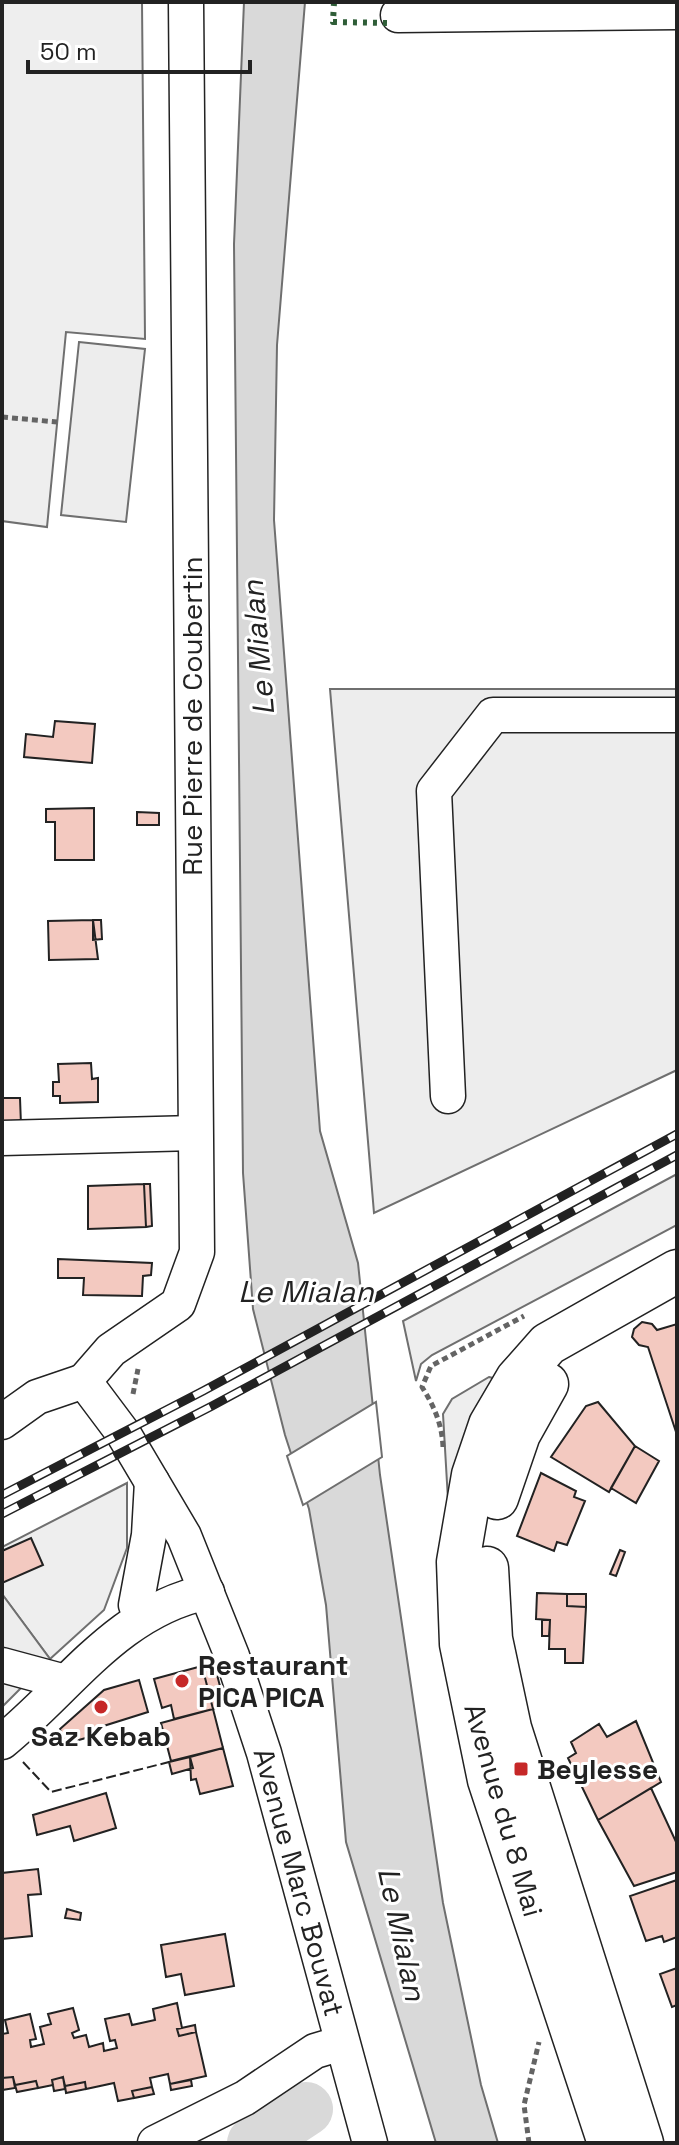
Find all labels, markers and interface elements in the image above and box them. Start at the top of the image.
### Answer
scale bar [28,24,250,74]
text: 50 m [40,36,97,67]
street label: Rue Pierre de Coubertin [174,556,210,876]
water label: Le Mialan [233,578,283,717]
water label: Le Mialan [238,1272,374,1311]
place label: Restaurant PICA PICA [198,1647,349,1715]
marker: Restaurant PICA PICA [173,1672,191,1690]
marker: Saz Kebab [92,1698,110,1716]
street label: Avenue du 8 Mai [456,1699,552,1921]
place label: Saz Kebab [31,1718,171,1754]
street label: Avenue Marc Bouvat [246,1744,353,2020]
place label: Beylesse [537,1751,658,1787]
marker: Beylesse [512,1760,530,1778]
water label: Le Mialan [369,1864,435,2005]

